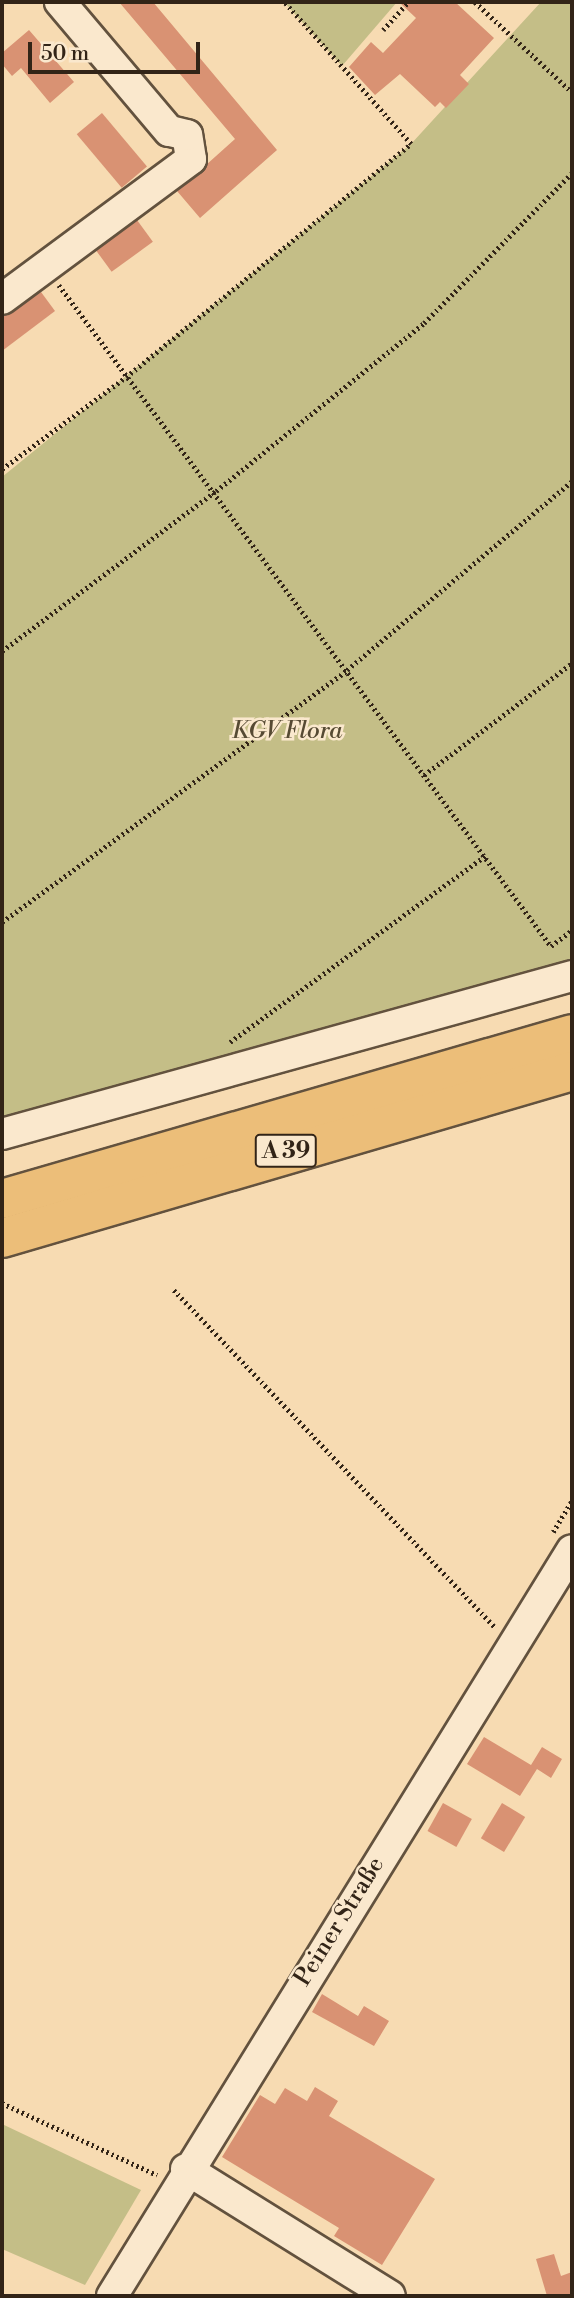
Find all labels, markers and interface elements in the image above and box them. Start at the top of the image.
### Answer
scale bar [32,28,203,72]
text: 50 m [41,41,89,67]
park label: KGV Flora [232,718,342,746]
road number: A 39 [254,1132,318,1170]
street label: Peiner Straße [289,1852,391,1992]

